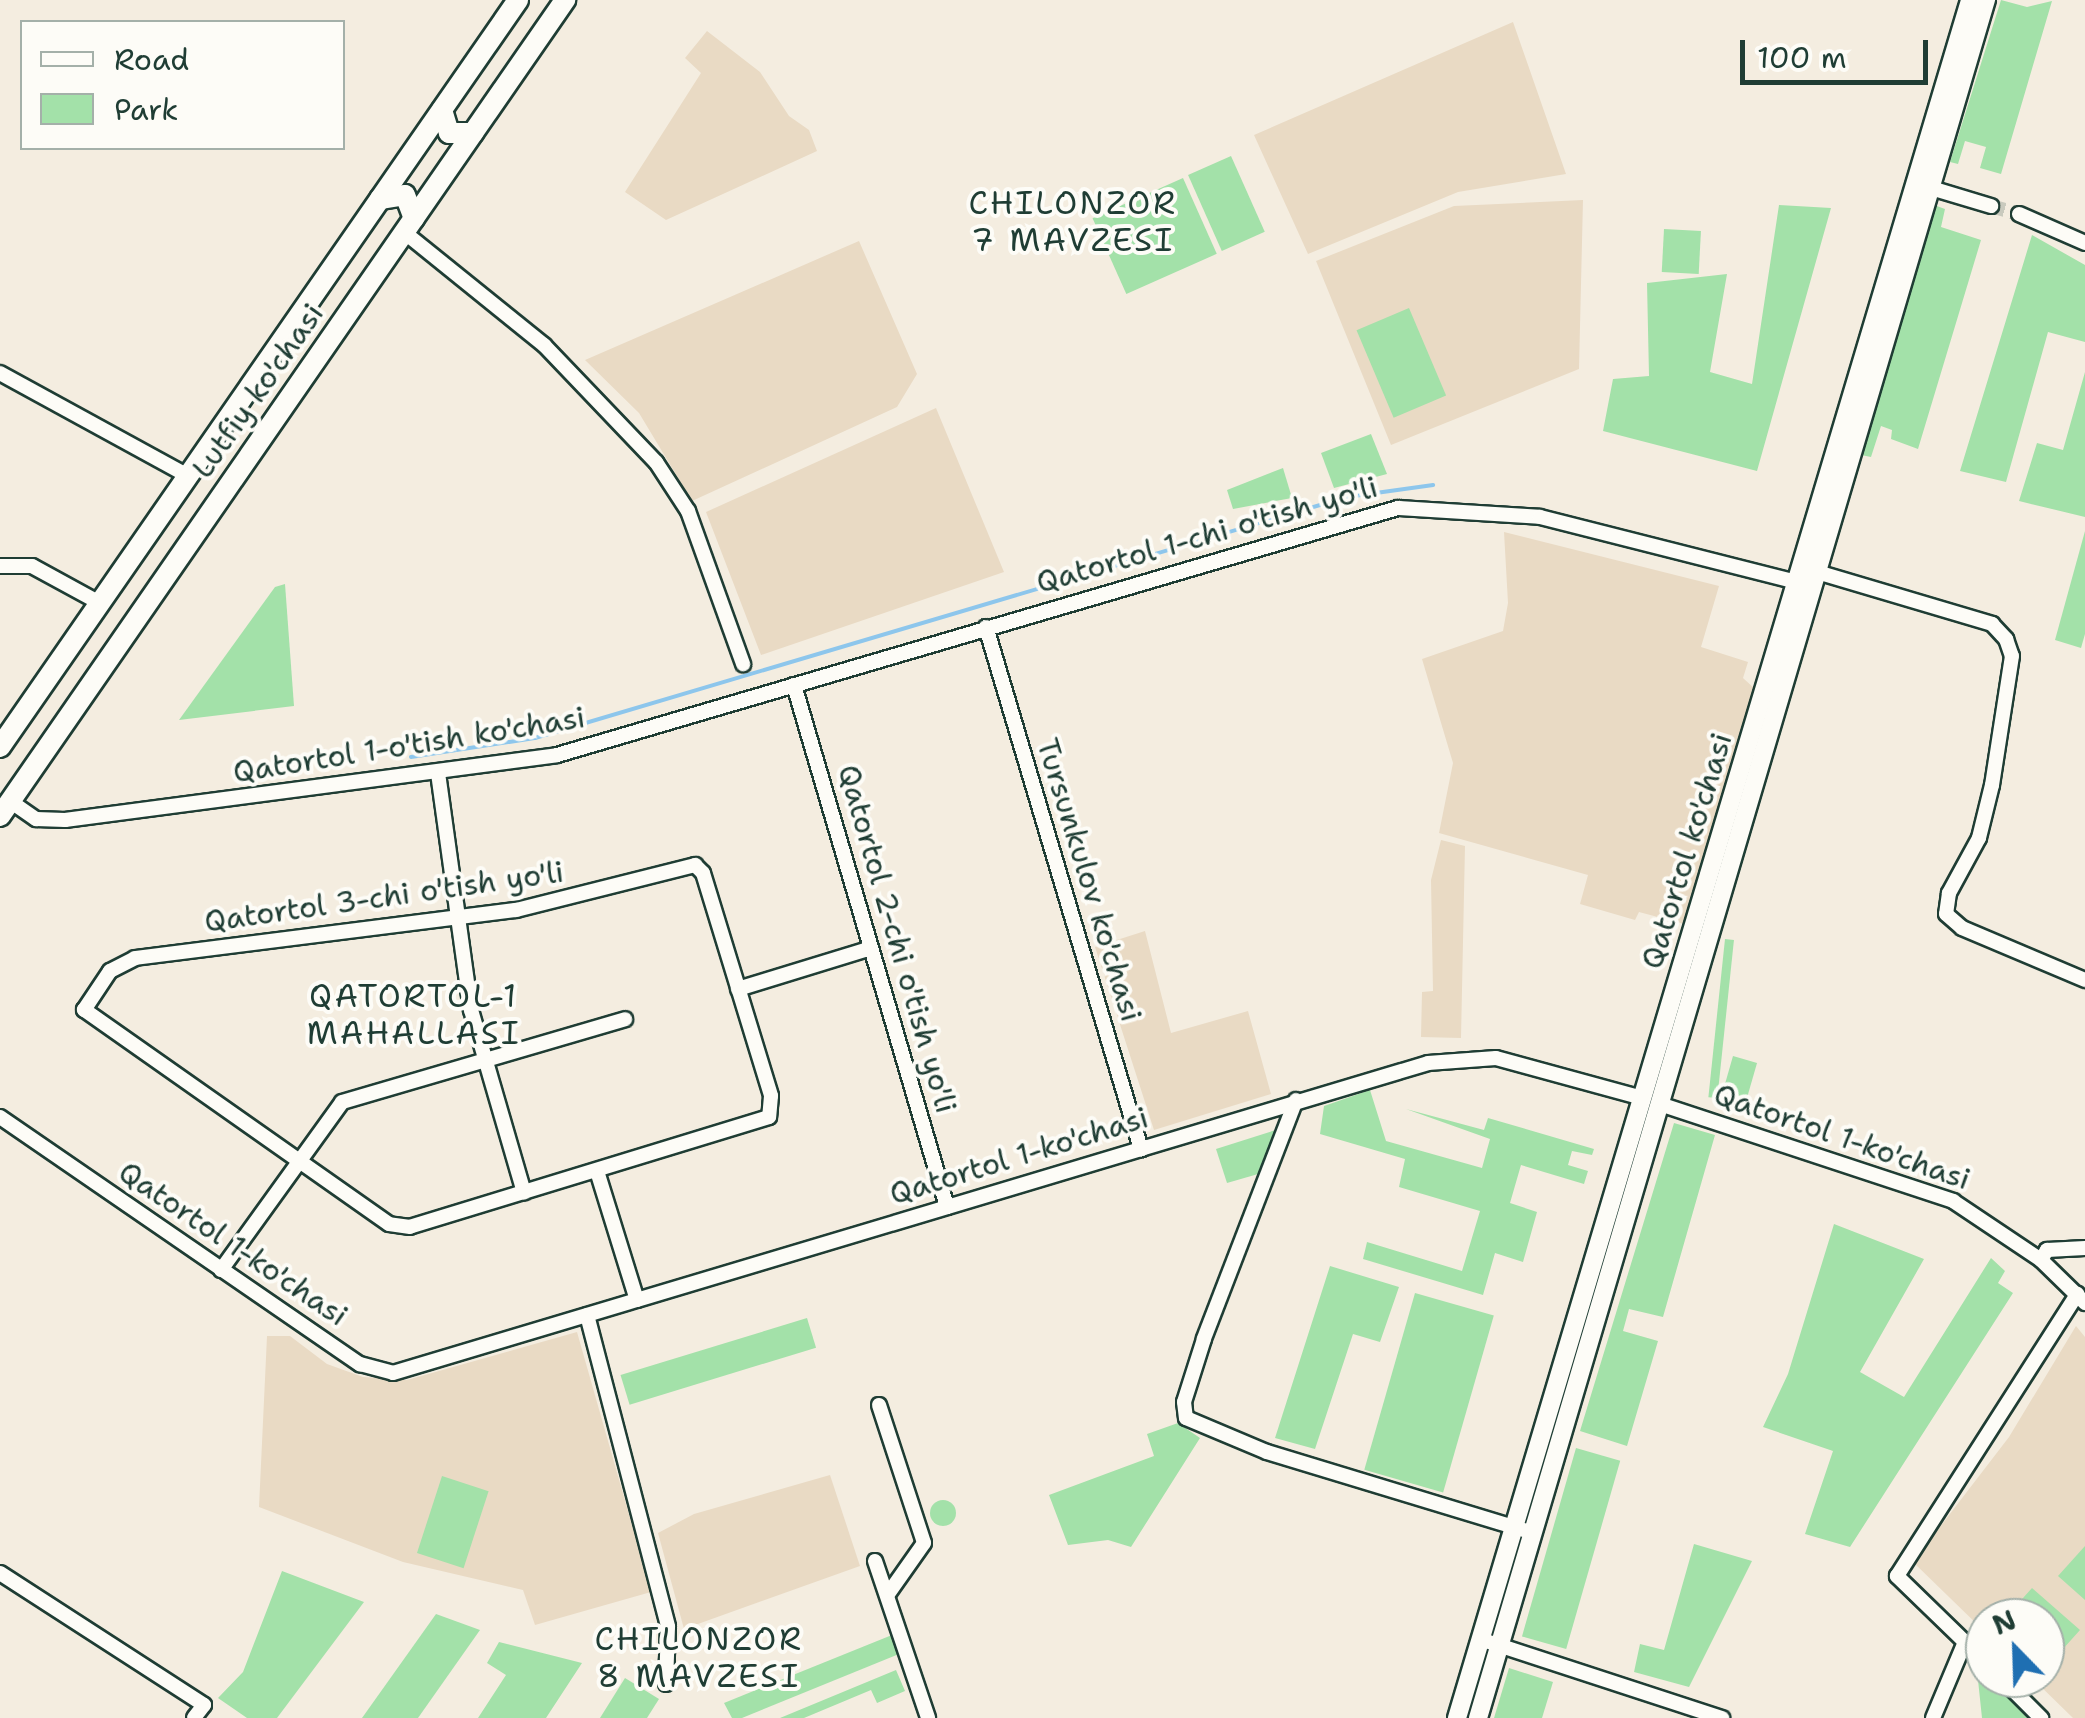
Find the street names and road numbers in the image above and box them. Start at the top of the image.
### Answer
street label: Lutfiy ko'chasi [185,297,331,485]
street label: Qatortol 1-chi o'tish yo'li [1032,469,1382,601]
street label: Qatortol 1-o'tish ko'chasi [230,699,588,791]
street label: Qatortol ko'chasi [1634,729,1740,973]
street label: Tursunkulov ko'chasi [1029,734,1149,1026]
street label: Qatortol 2-chi o'tish yo'li [830,761,964,1117]
street label: Qatortol 3-chi o'tish yo'li [202,854,566,940]
street label: Qatortol 1-ko'chasi [1709,1076,1975,1198]
street label: Qatortol 1-ko'chasi [885,1100,1153,1212]
street label: Qatortol 1-ko'chasi [112,1154,354,1334]

